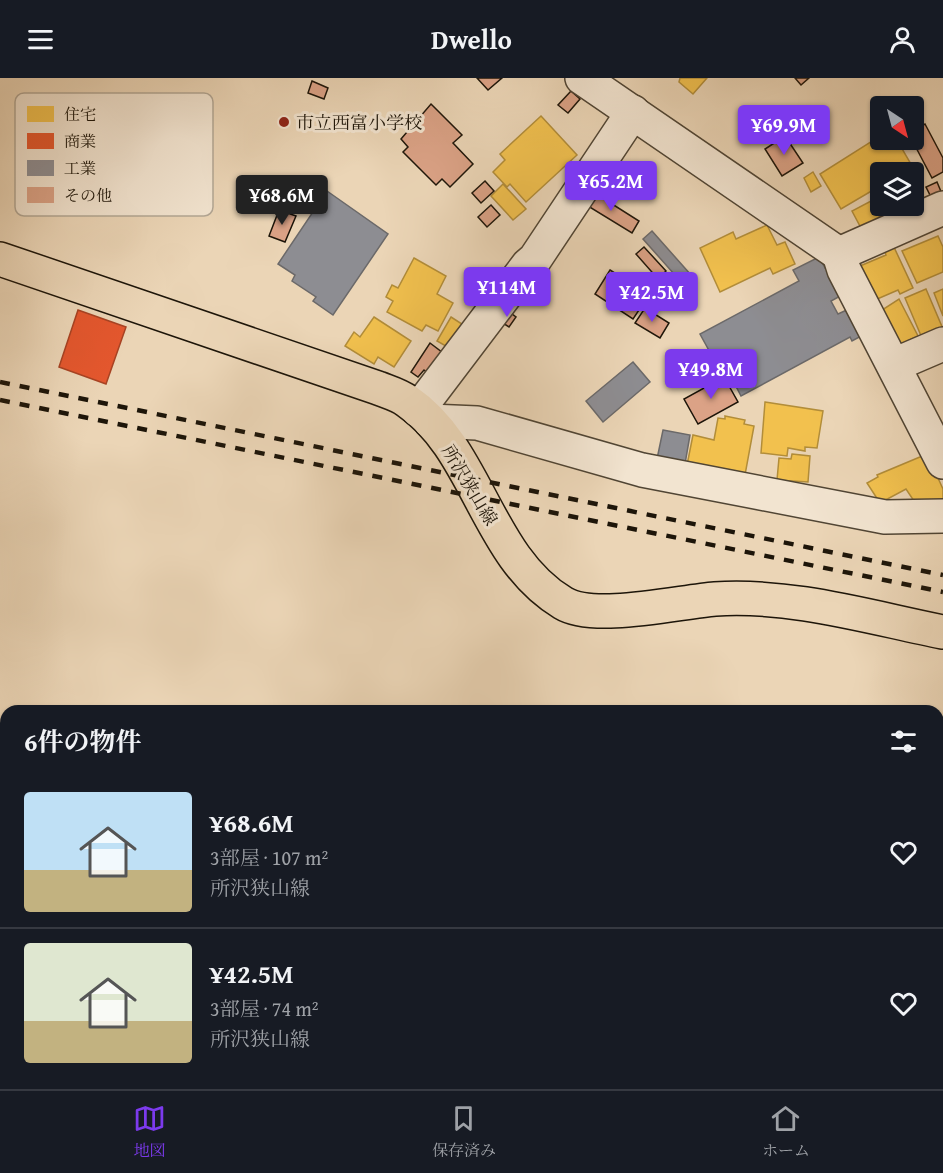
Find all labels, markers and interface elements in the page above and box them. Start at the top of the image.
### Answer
text: Dwello [431,19,512,59]
icon: menu [24,23,57,56]
icon: person [886,23,919,56]
legend [15,93,213,216]
north arrow [870,96,924,150]
map controls [870,96,924,216]
text: 住宅 [64,102,96,126]
pin: ¥69.9M [735,105,833,156]
place label: 市立西富小学校 [296,109,422,136]
text: ¥69.9M [752,110,816,139]
marker: 市立西富小学校 [277,115,291,129]
text: 商業 [64,129,96,153]
text: 工業 [64,156,96,180]
pin: ¥65.2M [562,161,660,212]
button: layers [870,162,924,216]
text: ¥65.2M [579,166,643,195]
pin: ¥68.6M [233,175,331,226]
text: ¥68.6M [250,180,314,209]
text: その他 [64,183,112,207]
pin: ¥114M [465,267,549,318]
text: ¥114M [478,272,536,301]
pin: ¥42.5M [603,272,701,323]
text: ¥42.5M [620,277,684,306]
pin: ¥49.8M [662,349,760,400]
text: ¥49.8M [679,354,743,383]
street label: 所沢狭山線 [435,439,505,531]
text: 6件の物件 [24,722,141,761]
icon: filters [887,725,920,758]
text: ¥68.6M [210,803,294,842]
icon: home [72,816,144,888]
icon: heart [887,836,920,869]
text: 3部屋 · 107 m² [210,843,328,872]
text: 所沢狭山線 [210,873,310,902]
text: ¥42.5M [210,954,294,993]
icon: home [72,967,144,1039]
icon: heart [887,987,920,1020]
text: 3部屋 · 74 m² [210,994,319,1023]
text: 所沢狭山線 [210,1024,310,1053]
tab: 地図 [133,1102,166,1162]
tab: 保存済み [432,1102,496,1162]
tab: ホーム [762,1102,810,1162]

